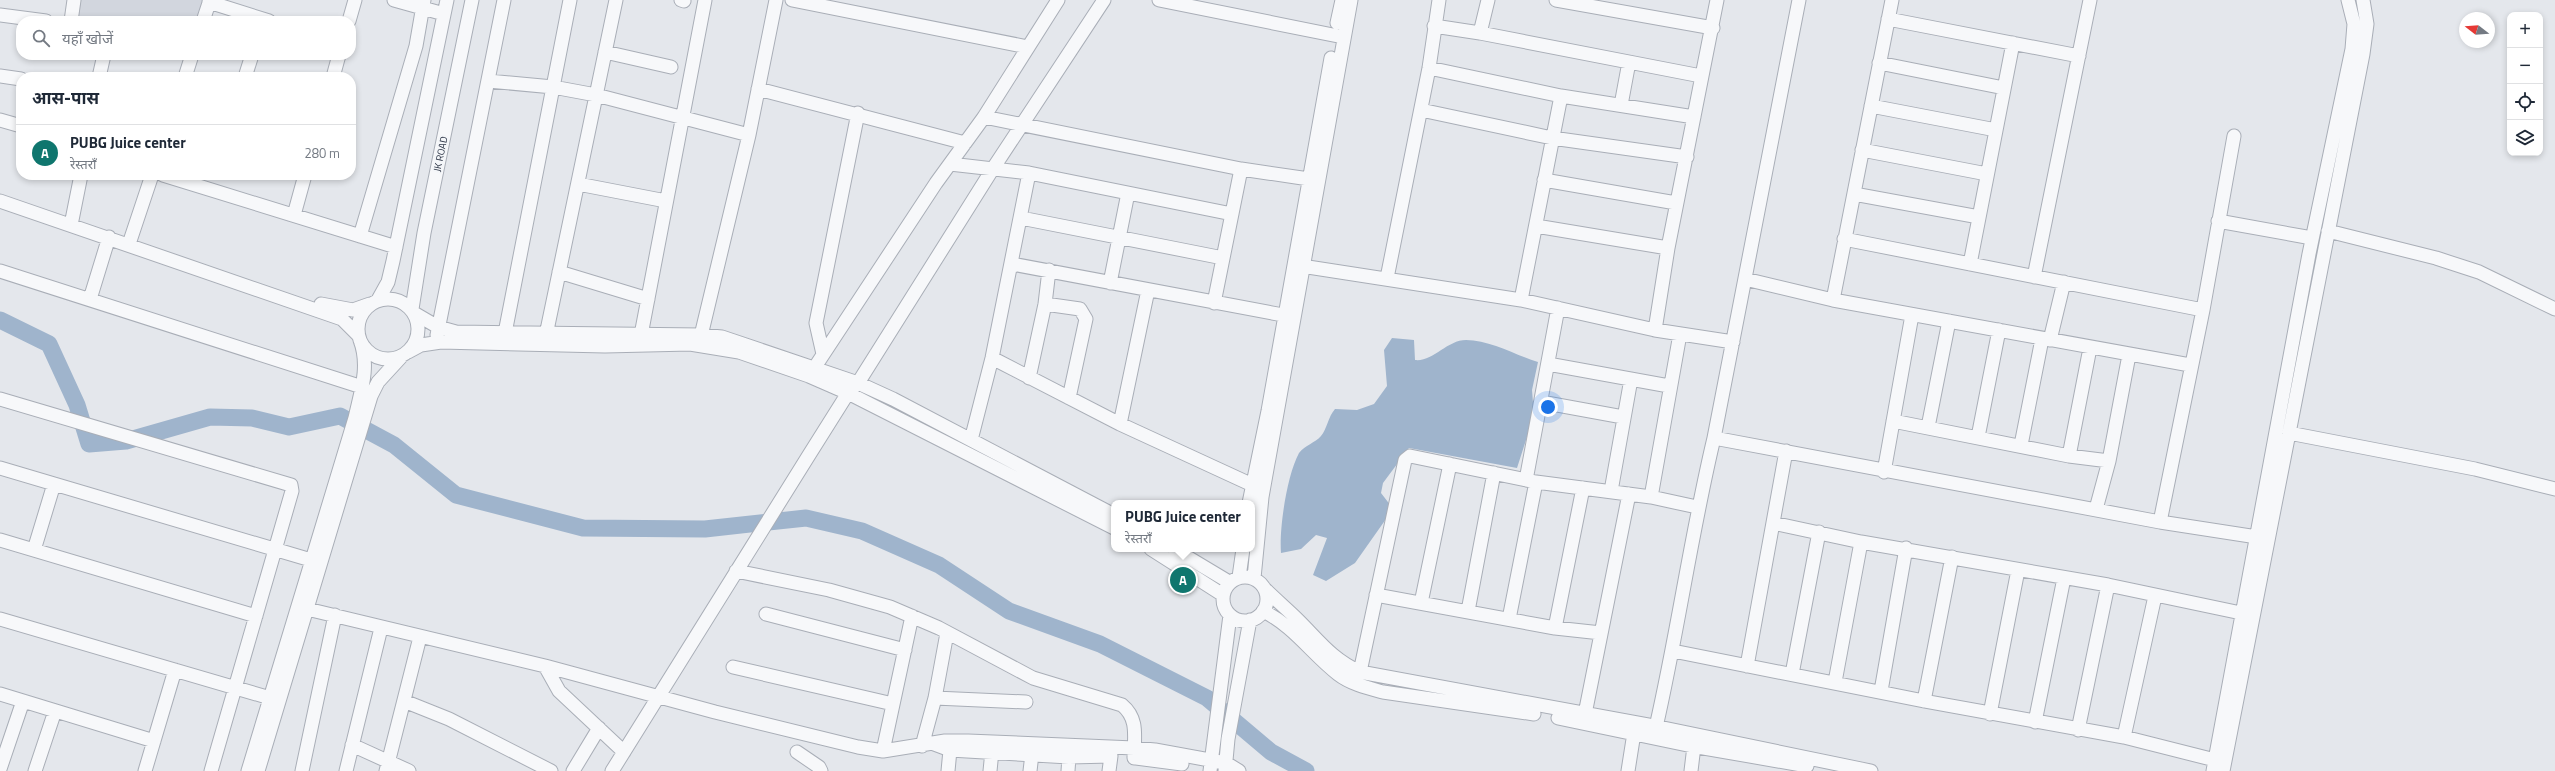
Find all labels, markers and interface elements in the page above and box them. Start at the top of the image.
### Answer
north arrow [2459,12,2495,48]
map controls [2507,12,2543,156]
button: + [2507,12,2543,48]
search box [16,16,356,60]
icon: search [30,27,52,49]
text: यहाँ खोजें [62,27,113,50]
button: − [2507,48,2543,84]
button: locate [2507,84,2543,120]
text: आस-पास [32,85,99,111]
button: layers [2507,120,2543,156]
text: PUBG Juice center [70,131,186,154]
street label: JK ROAD [429,135,452,173]
text: A [41,143,49,163]
text: 280 m [304,143,340,163]
text: रेस्तराँ [70,154,96,174]
your location [1538,397,1558,417]
popup [1111,500,1255,552]
text: PUBG Juice center [1125,505,1241,528]
text: रेस्तराँ [1125,528,1152,548]
pin: A [1170,565,1196,595]

